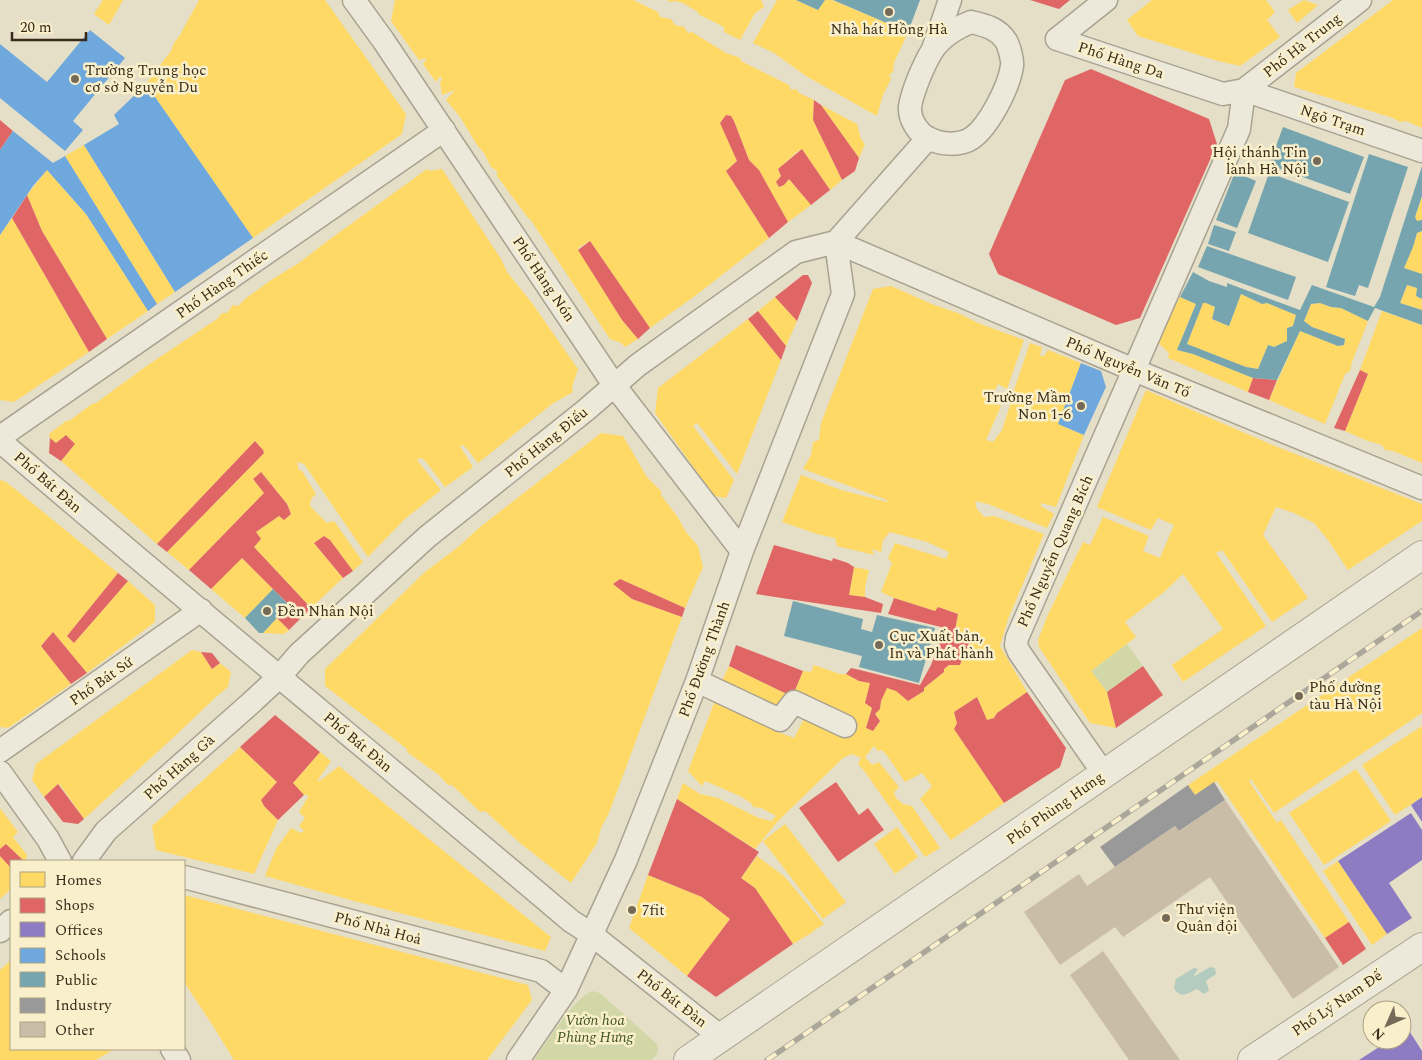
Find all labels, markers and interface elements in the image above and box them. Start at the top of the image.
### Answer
marker: Nhà hát Hồng Hà [883,6,895,18]
street label: Phố Hà Trung [1258,7,1347,83]
scale bar [12,10,86,42]
text: 20 m [20,16,52,39]
place label: Nhà hát Hồng Hà [830,18,948,41]
street label: Phố Hàng Da [1075,36,1167,85]
place label: Trường Trung học cơ sở Nguyễn Du [85,59,206,99]
marker: Trường Trung học cơ sở Nguyễn Du [69,73,81,85]
street label: Ngõ Trạm [1297,99,1369,142]
place label: Hội thánh Tin lành Hà Nội [1212,141,1307,181]
marker: Hội thánh Tin lành Hà Nội [1311,155,1323,167]
street label: Phố Hàng Nón [506,232,581,327]
street label: Phố Hàng Thiếc [171,244,273,325]
street label: Phố Nguyễn Văn Tố [1062,331,1194,404]
place label: Trường Mầm Non 1-6 [984,386,1071,426]
marker: Trường Mầm Non 1-6 [1075,400,1087,412]
street label: Phố Hàng Điếu [499,401,593,483]
street label: Phố Bát Đàn [8,446,87,519]
street label: Phố Nguyễn Quang Bích [1011,471,1100,631]
street label: Phố Đường Thành [673,597,736,721]
place label: Đền Nhân Nội [277,600,374,623]
marker: Đền Nhân Nội [261,605,273,617]
place label: Cục Xuất bản, In và Phát hành [889,625,994,665]
marker: Cục Xuất bản, In và Phát hành [873,639,885,651]
street label: Phố Bát Sứ [65,651,138,712]
place label: Phố đường tàu Hà Nội [1309,676,1382,716]
marker: Phố đường tàu Hà Nội [1293,690,1305,702]
street label: Phố Bát Đàn [318,707,397,778]
street label: Phố Hàng Gà [139,729,221,806]
street label: Phố Phùng Hưng [1002,766,1109,851]
legend [10,860,185,1050]
text: Homes [55,869,102,892]
text: Shops [55,894,95,917]
place label: Thư viện Quân đội [1176,898,1238,938]
place label: 7fit [642,899,665,922]
marker: 7fit [626,904,638,916]
street label: Phố Nhà Hoả [332,906,425,951]
marker: Thư viện Quân đội [1160,912,1172,924]
text: Offices [55,919,103,942]
text: Schools [55,944,106,967]
street label: Phố Bát Đàn [631,963,712,1034]
street label: Phố Lý Nam Đế [1288,966,1386,1040]
text: Public [55,969,98,992]
text: Industry [55,994,112,1017]
north arrow [1362,1000,1412,1050]
park label: Vườn hoa Phùng Hưng [557,1009,635,1049]
text: Other [55,1019,94,1042]

